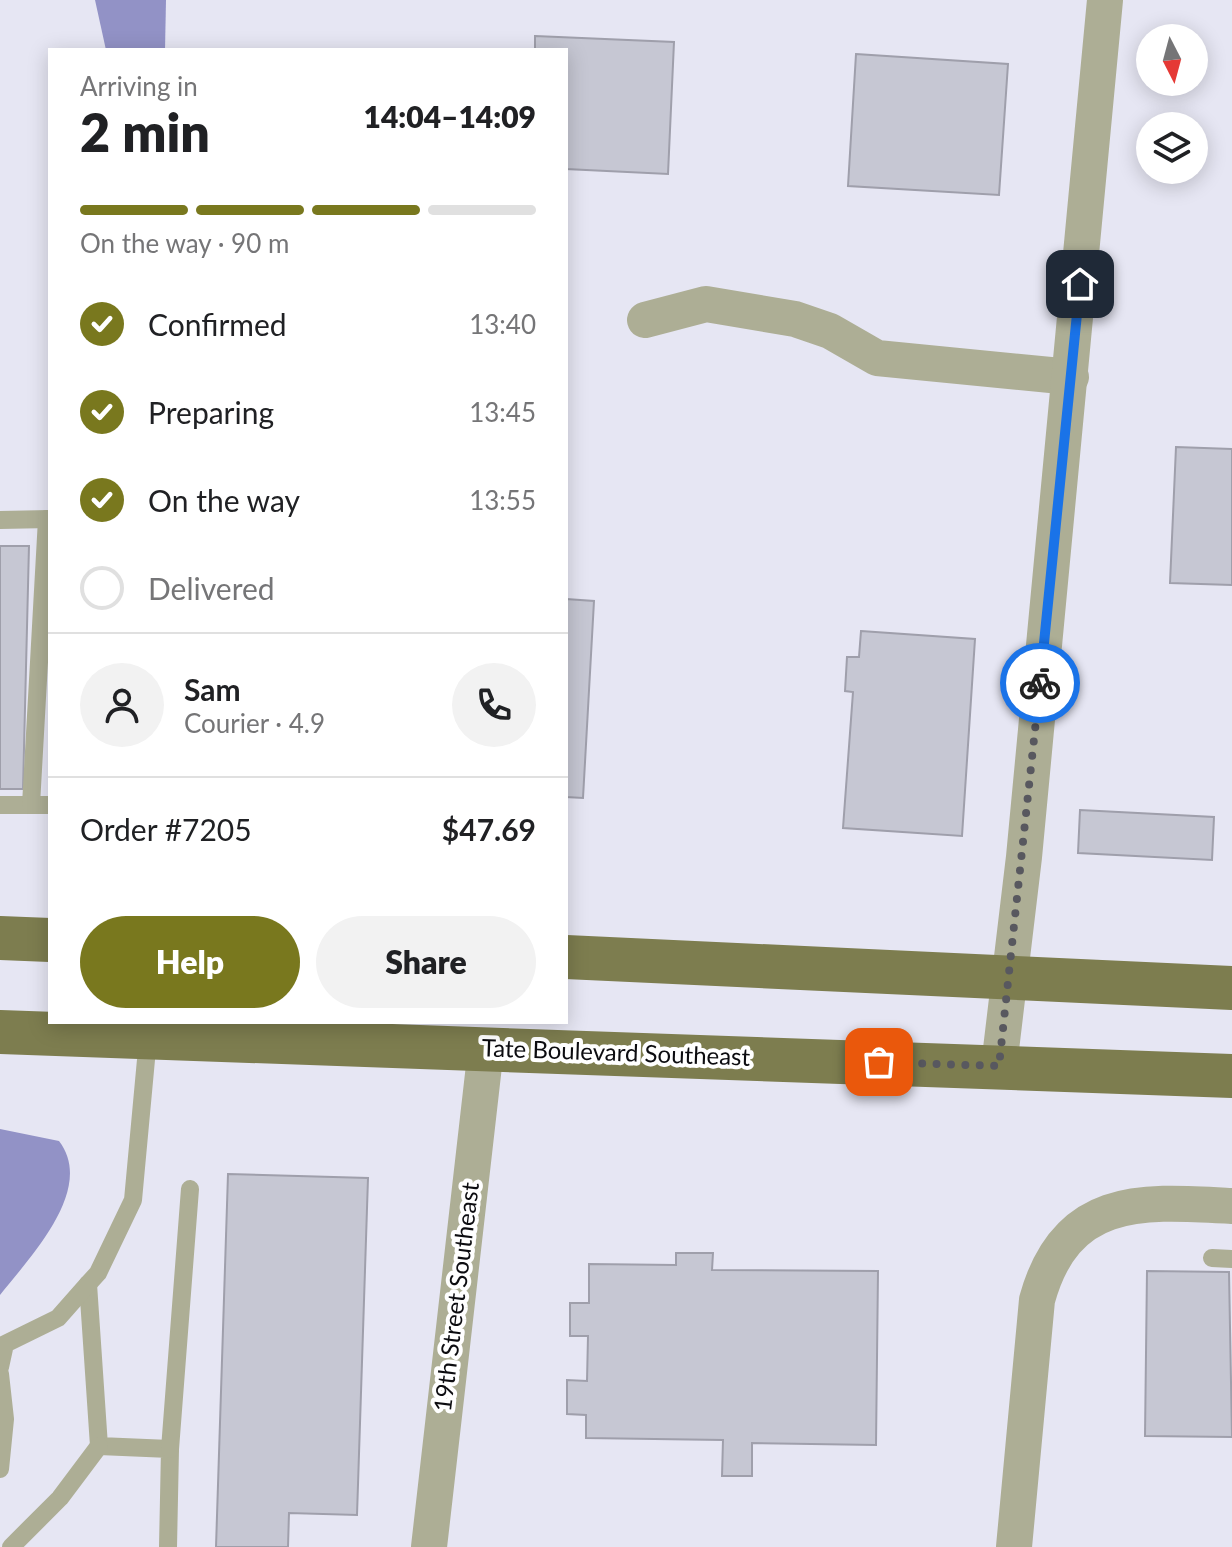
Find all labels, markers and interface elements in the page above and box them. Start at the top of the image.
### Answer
north arrow [1136,24,1208,96]
map controls [1136,24,1208,184]
text: Arriving in [80,70,198,102]
text: 14:04–14:09 [363,98,536,134]
text: 2 min [80,101,210,163]
button: layers [1136,112,1208,184]
text: On the way · 90 m [80,227,289,259]
pin [1046,250,1114,318]
icon: home [1058,262,1102,306]
icon: check [80,302,124,346]
text: Confirmed [148,306,287,342]
text: 13:40 [469,308,536,340]
icon: check [80,390,124,434]
text: Preparing [148,394,274,430]
text: 13:45 [469,396,536,428]
icon: check [80,478,124,522]
text: On the way [148,482,300,518]
text: 13:55 [469,484,536,516]
text: Delivered [148,570,275,606]
courier [1000,643,1080,723]
icon: bike [1018,661,1062,705]
button: person [80,663,164,747]
button: phone [452,663,536,747]
text: Sam [184,671,241,707]
text: Courier · 4.9 [184,707,325,739]
text: Order #7205 [80,811,252,847]
text: $47.69 [442,811,536,847]
button: Help [80,916,300,1008]
button: Share [316,916,536,1008]
pin [845,1028,913,1096]
street label: Tate Boulevard Southeast [481,1032,751,1071]
icon: bag [857,1040,901,1084]
street label: 19th Street Southeast [427,1180,484,1413]

